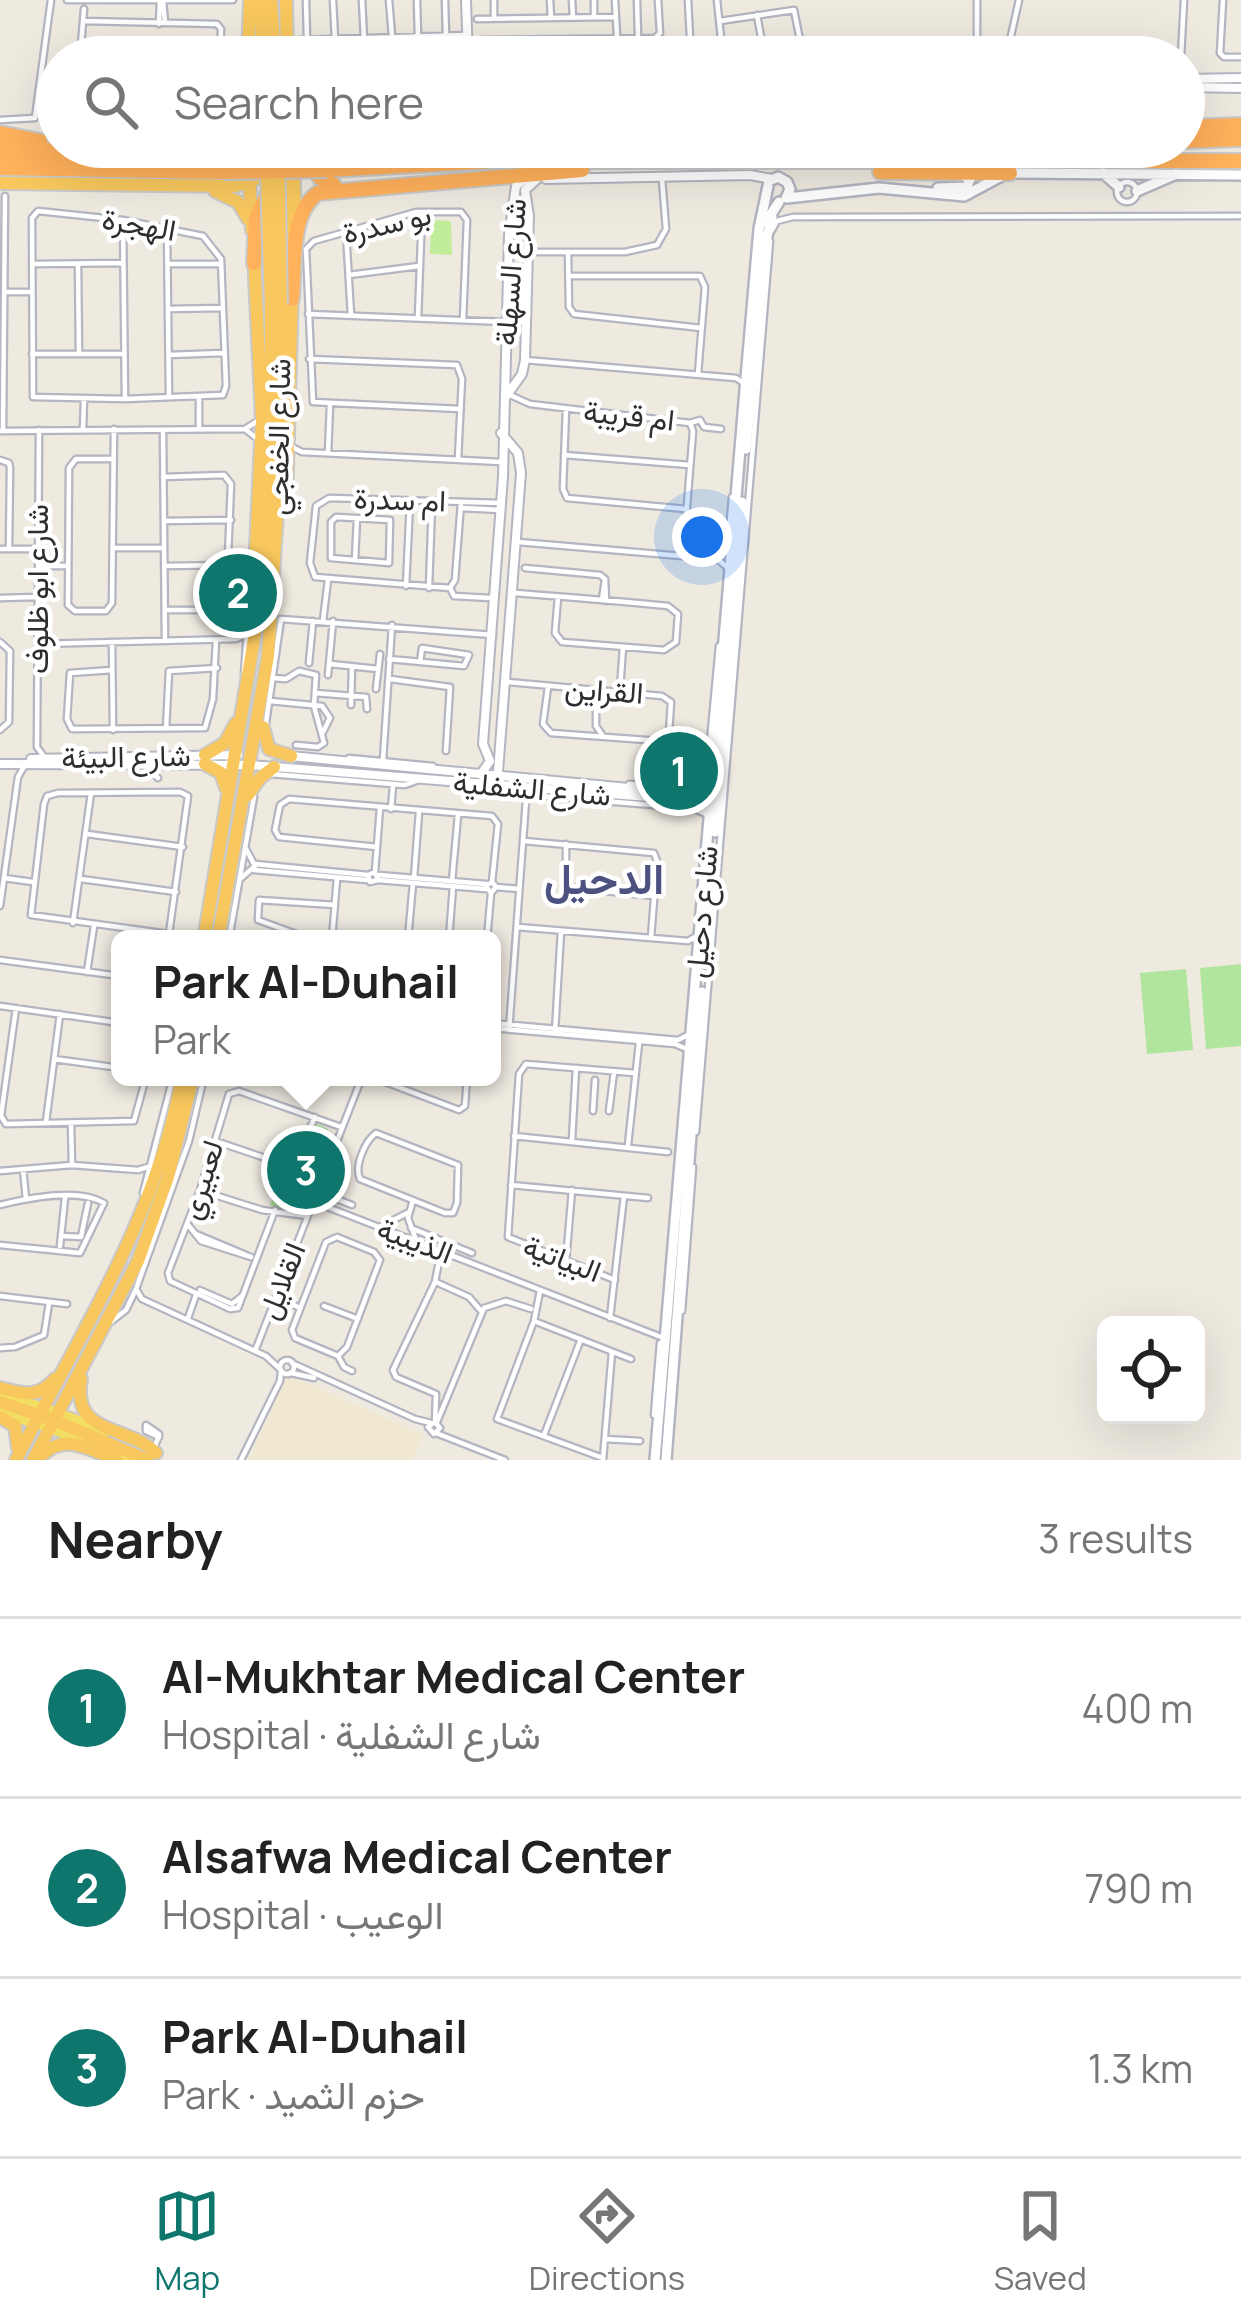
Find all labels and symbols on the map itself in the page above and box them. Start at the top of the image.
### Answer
street label: بو سدرة [338,192,435,253]
street label: الهجرة [99,197,179,250]
street label: شارع السهلة [484,197,536,347]
street label: شارع الخفجي [256,358,304,516]
street label: ام قريبة [582,389,677,440]
street label: ام سدرة [353,476,447,521]
street label: شارع ابو ظلوف [16,504,58,674]
your location [672,507,732,567]
pin: 2 [199,548,277,638]
street label: القراين [563,666,645,713]
pin: 1 [640,726,718,816]
street label: شارع البيئة [61,734,191,778]
street label: شارع الشفلية [451,760,613,816]
street label: شارع دحيل [674,844,728,980]
district label: الدحيل [544,849,664,907]
pin: 3 [267,1125,345,1215]
street label: لعبيري [169,1135,237,1226]
street label: الذيبية [372,1207,459,1273]
street label: البياتية [518,1224,607,1291]
street label: القلايل [247,1236,314,1325]

